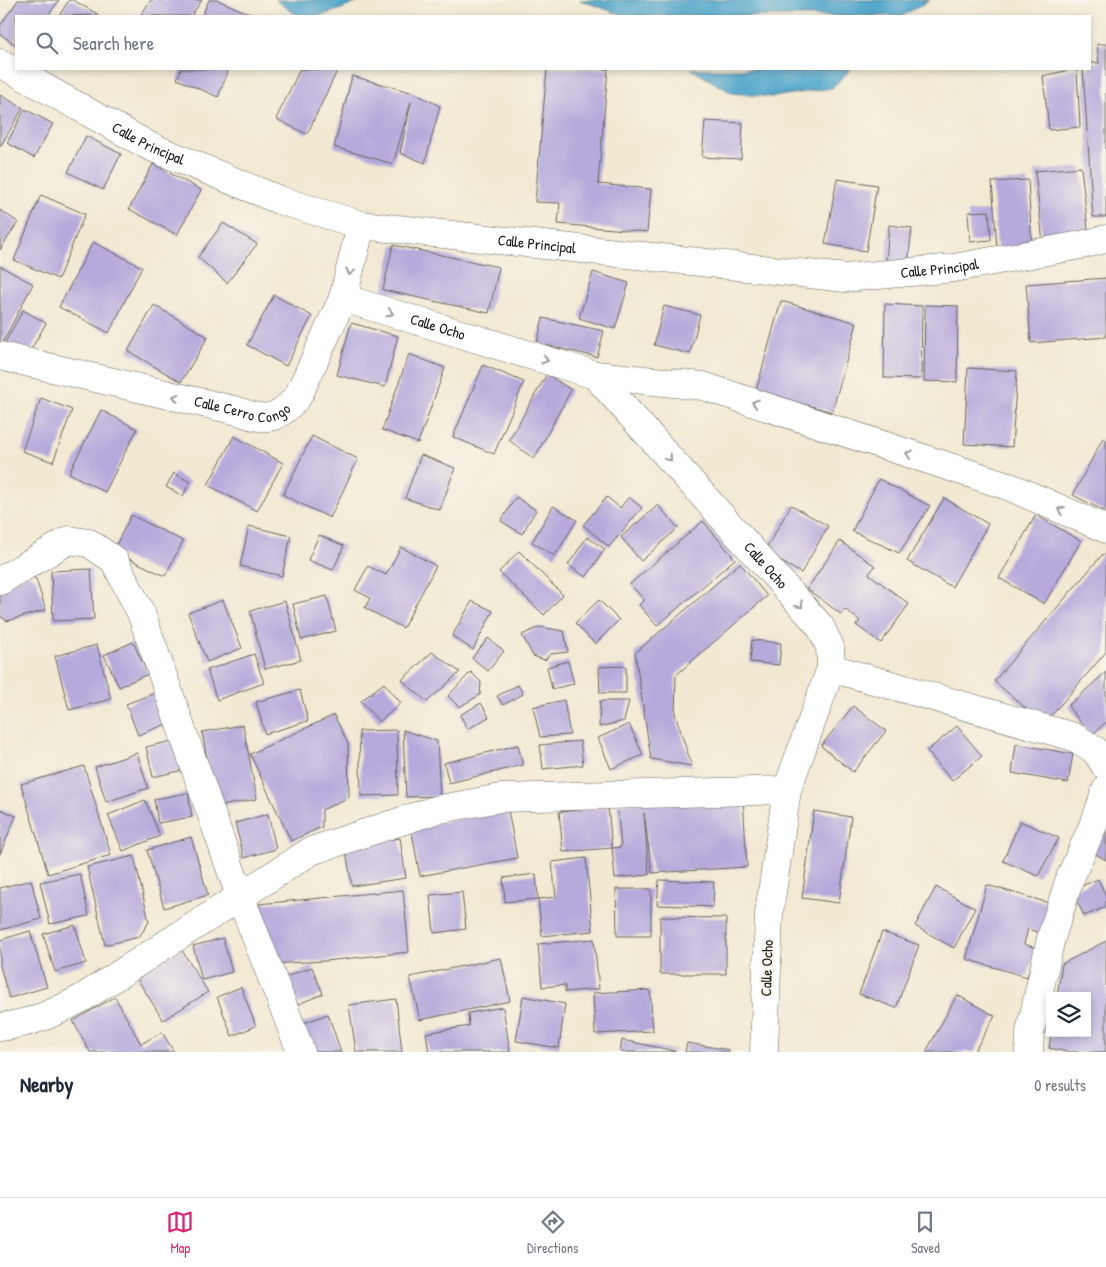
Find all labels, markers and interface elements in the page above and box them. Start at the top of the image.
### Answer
search box [15,15,1091,70]
icon: search [33,29,61,57]
text: Search here [73,30,154,56]
street label: Calle Principal [108,116,188,170]
street label: Calle Principal [497,229,577,258]
street label: Calle Principal [899,253,980,283]
one-way arrow [345,268,356,277]
one-way arrow [385,307,394,317]
street label: Calle Ocho [408,308,468,345]
one-way arrow [541,355,549,365]
street label: Calle Cerro Congo [192,390,295,428]
one-way arrow [172,392,181,402]
one-way arrow [751,399,759,409]
one-way arrow [905,449,914,459]
one-way arrow [663,452,672,461]
one-way arrow [1057,505,1066,516]
street label: Calle Ocho [739,537,793,593]
one-way arrow [795,599,803,608]
street label: Calle Ocho [755,939,778,997]
map controls [1046,992,1091,1037]
button: layers [1046,992,1091,1037]
text: Nearby [20,1070,73,1099]
text: 0 results [1034,1074,1086,1096]
tab: Map [166,1208,194,1257]
tab: Directions [527,1208,578,1257]
tab: Saved [911,1208,940,1257]

